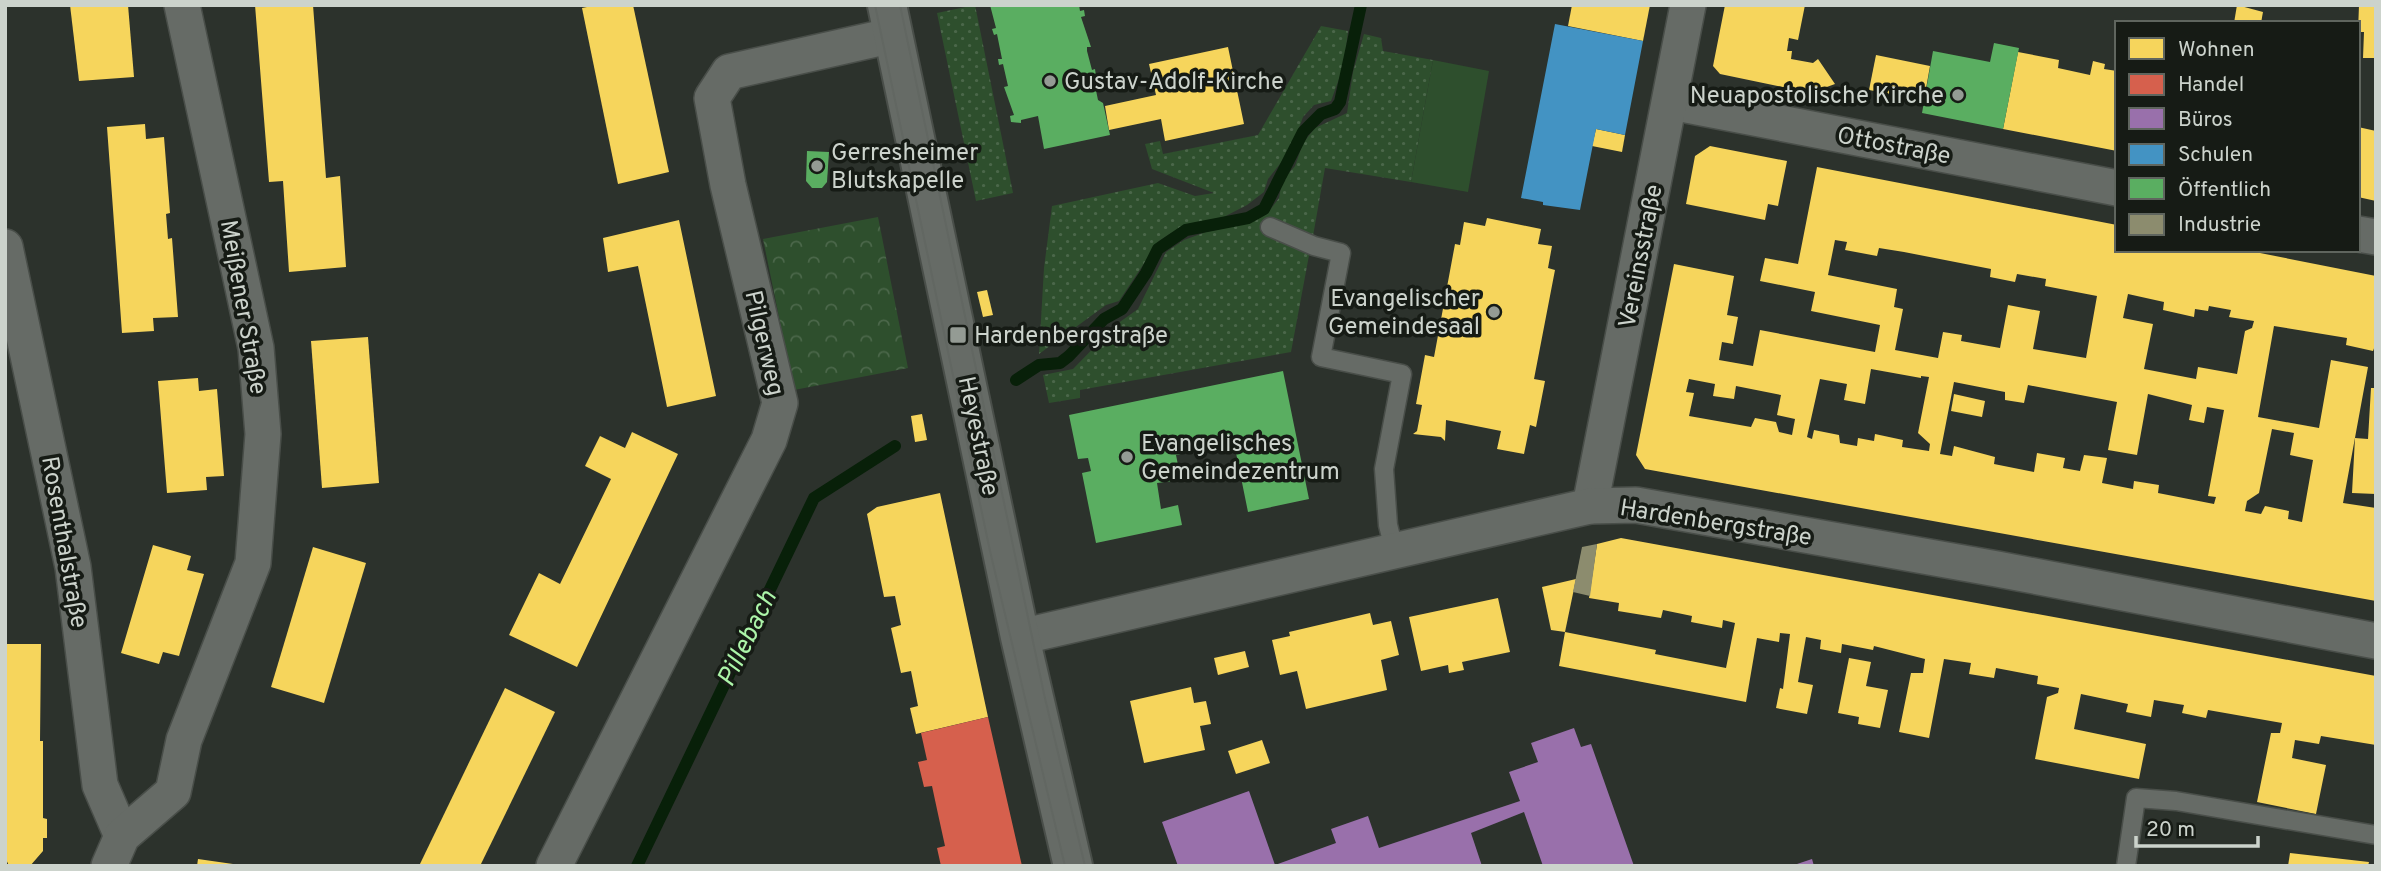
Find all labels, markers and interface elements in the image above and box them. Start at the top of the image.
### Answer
legend [2115,21,2360,252]
text: Wohnen [2178,37,2255,64]
place label: Gustav-Adolf-Kirche [1064,68,1284,98]
text: Handel [2178,72,2244,99]
marker: Gustav-Adolf-Kirche [1042,73,1058,89]
place label: Neuapostolische Kirche [1690,82,1944,112]
marker: Neuapostolische Kirche [1950,87,1966,103]
text: Büros [2178,107,2233,134]
street label: Ottostraße [1834,121,1953,173]
place label: Gerresheimer Blutskapelle [831,139,979,197]
text: Schulen [2178,142,2253,169]
marker: Gerresheimer Blutskapelle [809,158,825,174]
text: Öffentlich [2178,177,2271,204]
street label: Vereinsstraße [1613,182,1671,331]
text: Industrie [2178,212,2261,239]
street label: Meißener Straße [212,218,272,397]
place label: Evangelischer Gemeindesaal [1328,285,1480,343]
street label: Pilgerweg [736,288,790,399]
marker: Evangelischer Gemeindesaal [1486,304,1502,320]
place label: Hardenbergstraße [974,322,1168,352]
marker: Hardenbergstraße [948,325,968,345]
street label: Heyestraße [950,374,1004,499]
place label: Evangelisches Gemeindezentrum [1141,430,1340,488]
marker: Evangelisches Gemeindezentrum [1119,449,1135,465]
street label: Rosenthalstraße [33,454,93,631]
street label: Hardenbergstraße [1618,494,1814,554]
water label: Pillebach [711,586,786,693]
scale bar [2136,804,2258,848]
text: 20 m [2146,817,2195,844]

